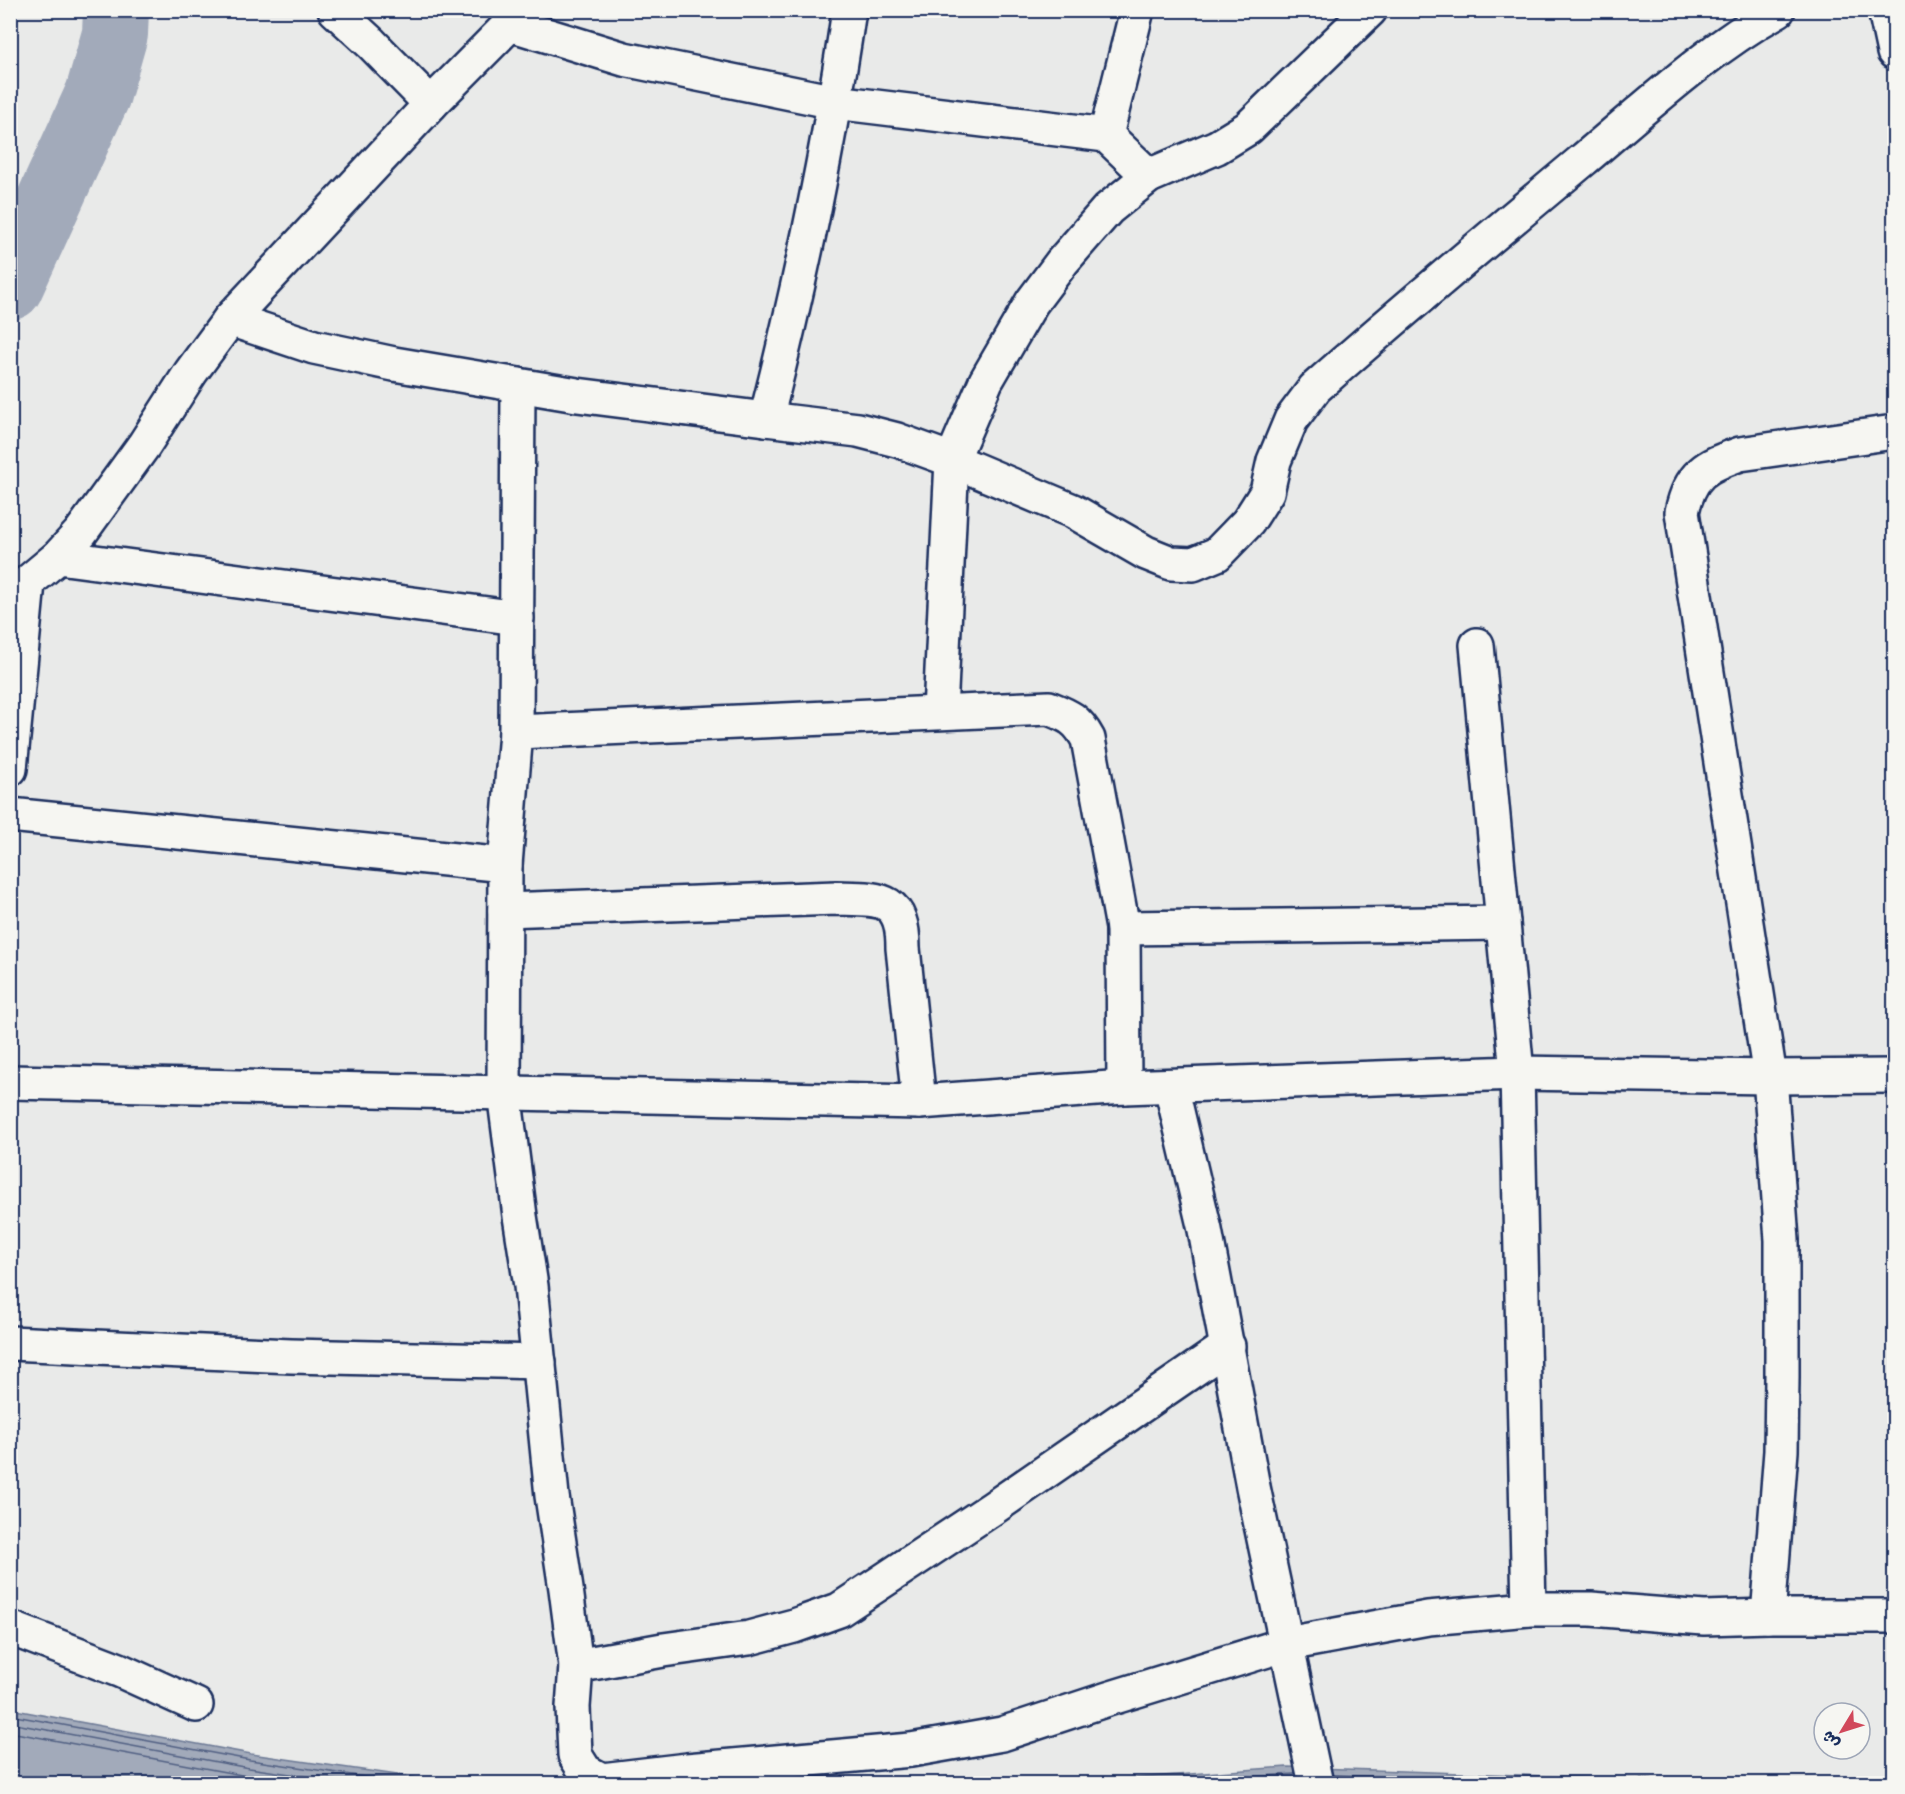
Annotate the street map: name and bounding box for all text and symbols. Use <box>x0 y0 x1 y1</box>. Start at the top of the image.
north arrow <box>1812 1701 1872 1761</box>
text: ش <box>1816 1727 1843 1754</box>

